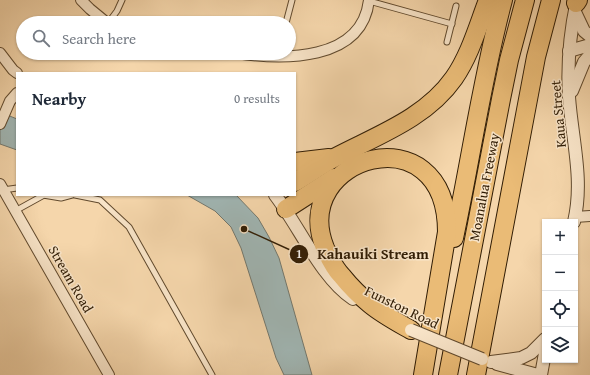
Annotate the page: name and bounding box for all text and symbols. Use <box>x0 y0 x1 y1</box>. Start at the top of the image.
search box <box>16 16 296 60</box>
icon: search <box>30 27 52 49</box>
text: Search here <box>62 28 136 49</box>
street label: Kaua Street <box>545 79 571 149</box>
text: Nearby <box>32 86 86 111</box>
text: 0 results <box>234 89 280 108</box>
street label: Moanalua Freeway <box>464 131 504 243</box>
map controls <box>542 219 578 363</box>
button: + <box>542 219 578 255</box>
callout: Kahauiki Stream <box>289 241 437 268</box>
street label: Stream Road <box>44 242 99 317</box>
text: Kahauiki Stream <box>317 243 429 264</box>
text: 1 <box>296 245 302 262</box>
button: − <box>542 255 578 291</box>
street label: Funston Road <box>362 280 443 334</box>
button: locate <box>542 291 578 327</box>
button: layers <box>542 327 578 363</box>

